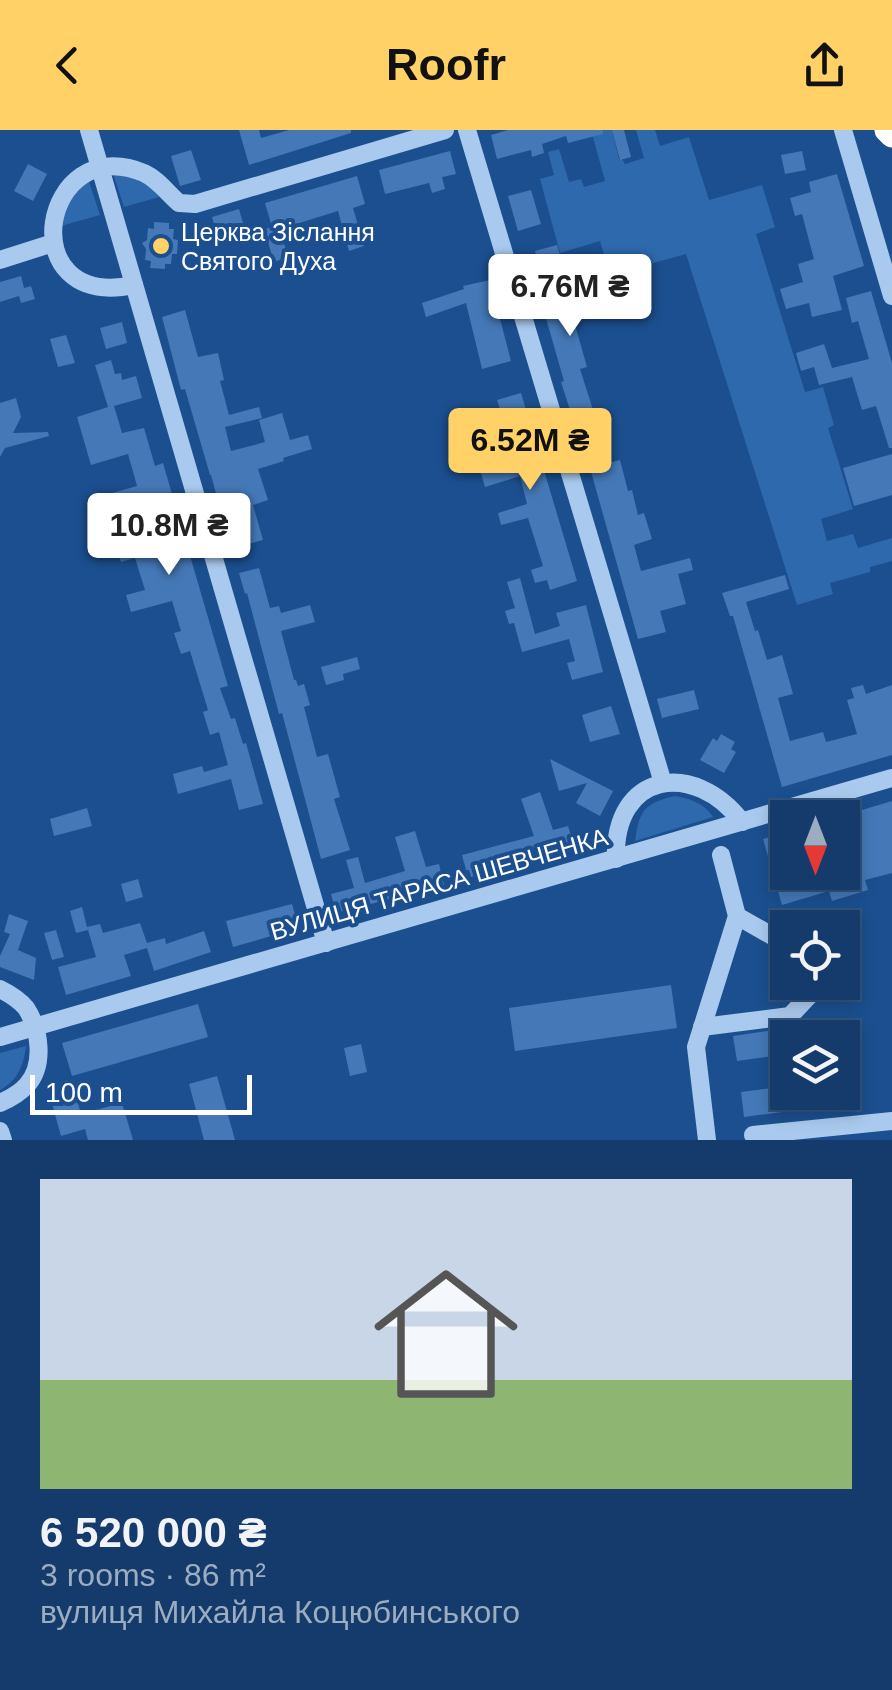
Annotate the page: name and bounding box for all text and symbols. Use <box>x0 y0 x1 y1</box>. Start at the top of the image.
icon: back <box>40 38 95 93</box>
icon: share <box>797 38 852 93</box>
text: Roofr <box>386 39 506 90</box>
place label: Церква Зіслання Святого Духа <box>181 218 375 275</box>
marker: Церква Зіслання Святого Духа <box>150 235 172 257</box>
pin: 6.76M ₴ <box>478 254 662 339</box>
text: 6.76M ₴ <box>510 268 630 304</box>
pin: 6.52M ₴ <box>438 408 622 493</box>
text: 6.52M ₴ <box>470 422 590 458</box>
pin: 10.8M ₴ <box>77 493 261 578</box>
text: 10.8M ₴ <box>109 507 229 543</box>
north arrow <box>770 800 860 890</box>
map controls <box>770 800 860 1110</box>
street label: ВУЛИЦЯ ТАРАСА ШЕВЧЕНКА <box>267 822 611 946</box>
button: locate <box>770 910 860 1000</box>
button: layers <box>770 1020 860 1110</box>
scale bar <box>30 1070 252 1114</box>
text: 100 m <box>45 1077 123 1108</box>
icon: home <box>356 1244 536 1424</box>
text: 6 520 000 ₴ <box>40 1509 267 1556</box>
text: 3 rooms · 86 m² <box>40 1557 266 1593</box>
text: вулиця Михайла Коцюбинського <box>40 1594 520 1630</box>

